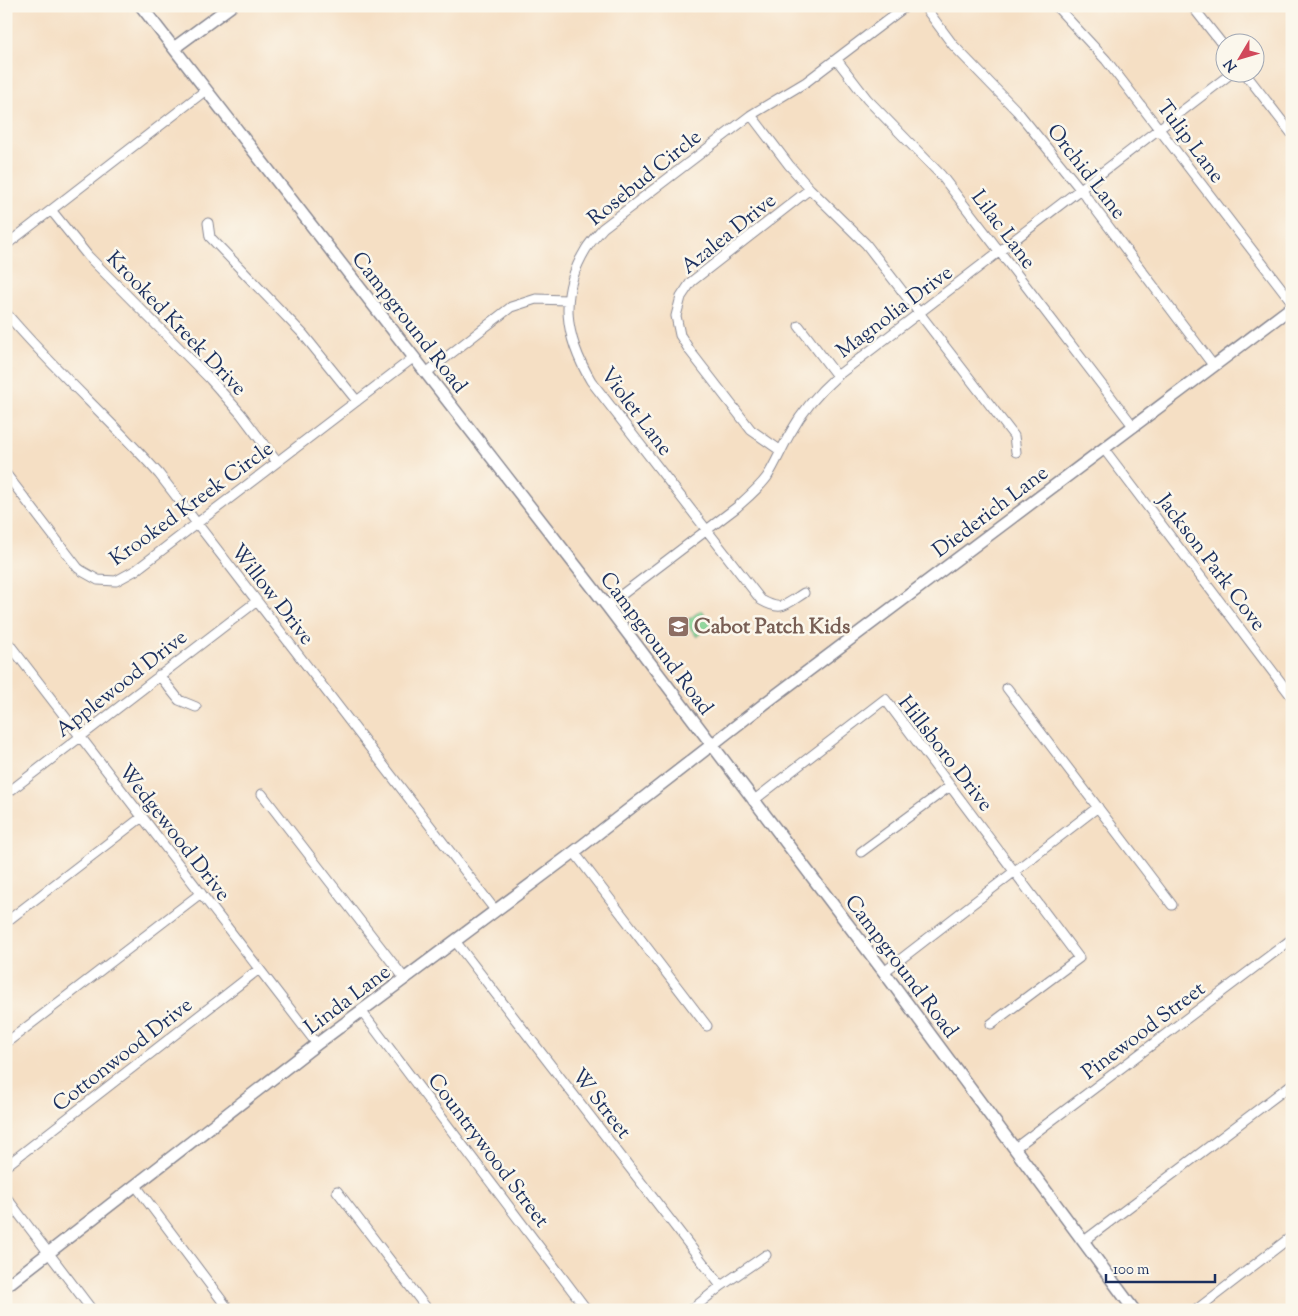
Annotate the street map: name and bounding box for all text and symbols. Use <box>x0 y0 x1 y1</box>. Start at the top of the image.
north arrow <box>1216 32 1266 82</box>
text: N <box>1220 54 1243 75</box>
street label: Tulip Lane <box>1148 94 1231 190</box>
street label: Orchid Lane <box>1039 118 1132 226</box>
street label: Rosebud Circle <box>582 123 709 234</box>
street label: Lilac Lane <box>963 184 1042 276</box>
street label: Azalea Drive <box>675 187 783 282</box>
street label: Krooked Kreek Drive <box>98 245 253 404</box>
street label: Campground Road <box>343 246 473 401</box>
street label: Magnolia Drive <box>831 259 960 366</box>
street label: Violet Lane <box>592 362 679 463</box>
street label: Krooked Kreek Circle <box>104 435 280 574</box>
street label: Diederich Lane <box>927 459 1055 566</box>
street label: Jackson Park Cove <box>1148 488 1272 638</box>
street label: Willow Drive <box>222 538 321 652</box>
street label: Campground Road <box>591 566 719 722</box>
place label: Cabot Patch Kids <box>694 613 850 643</box>
school or university icon: Cabot Patch Kids <box>666 614 690 638</box>
street label: Applewood Drive <box>50 624 194 746</box>
street label: Hillsboro Drive <box>890 690 999 818</box>
street label: Wedgewood Drive <box>110 758 237 908</box>
street label: Campground Road <box>836 889 964 1045</box>
street label: Linda Lane <box>299 958 398 1043</box>
street label: Pinewood Street <box>1076 975 1212 1088</box>
street label: Cottonwood Drive <box>47 991 200 1120</box>
street label: W Street <box>563 1063 637 1146</box>
street label: Countrywood Street <box>419 1068 555 1235</box>
scale bar <box>1106 1251 1214 1283</box>
text: 100 m <box>1113 1260 1150 1281</box>

